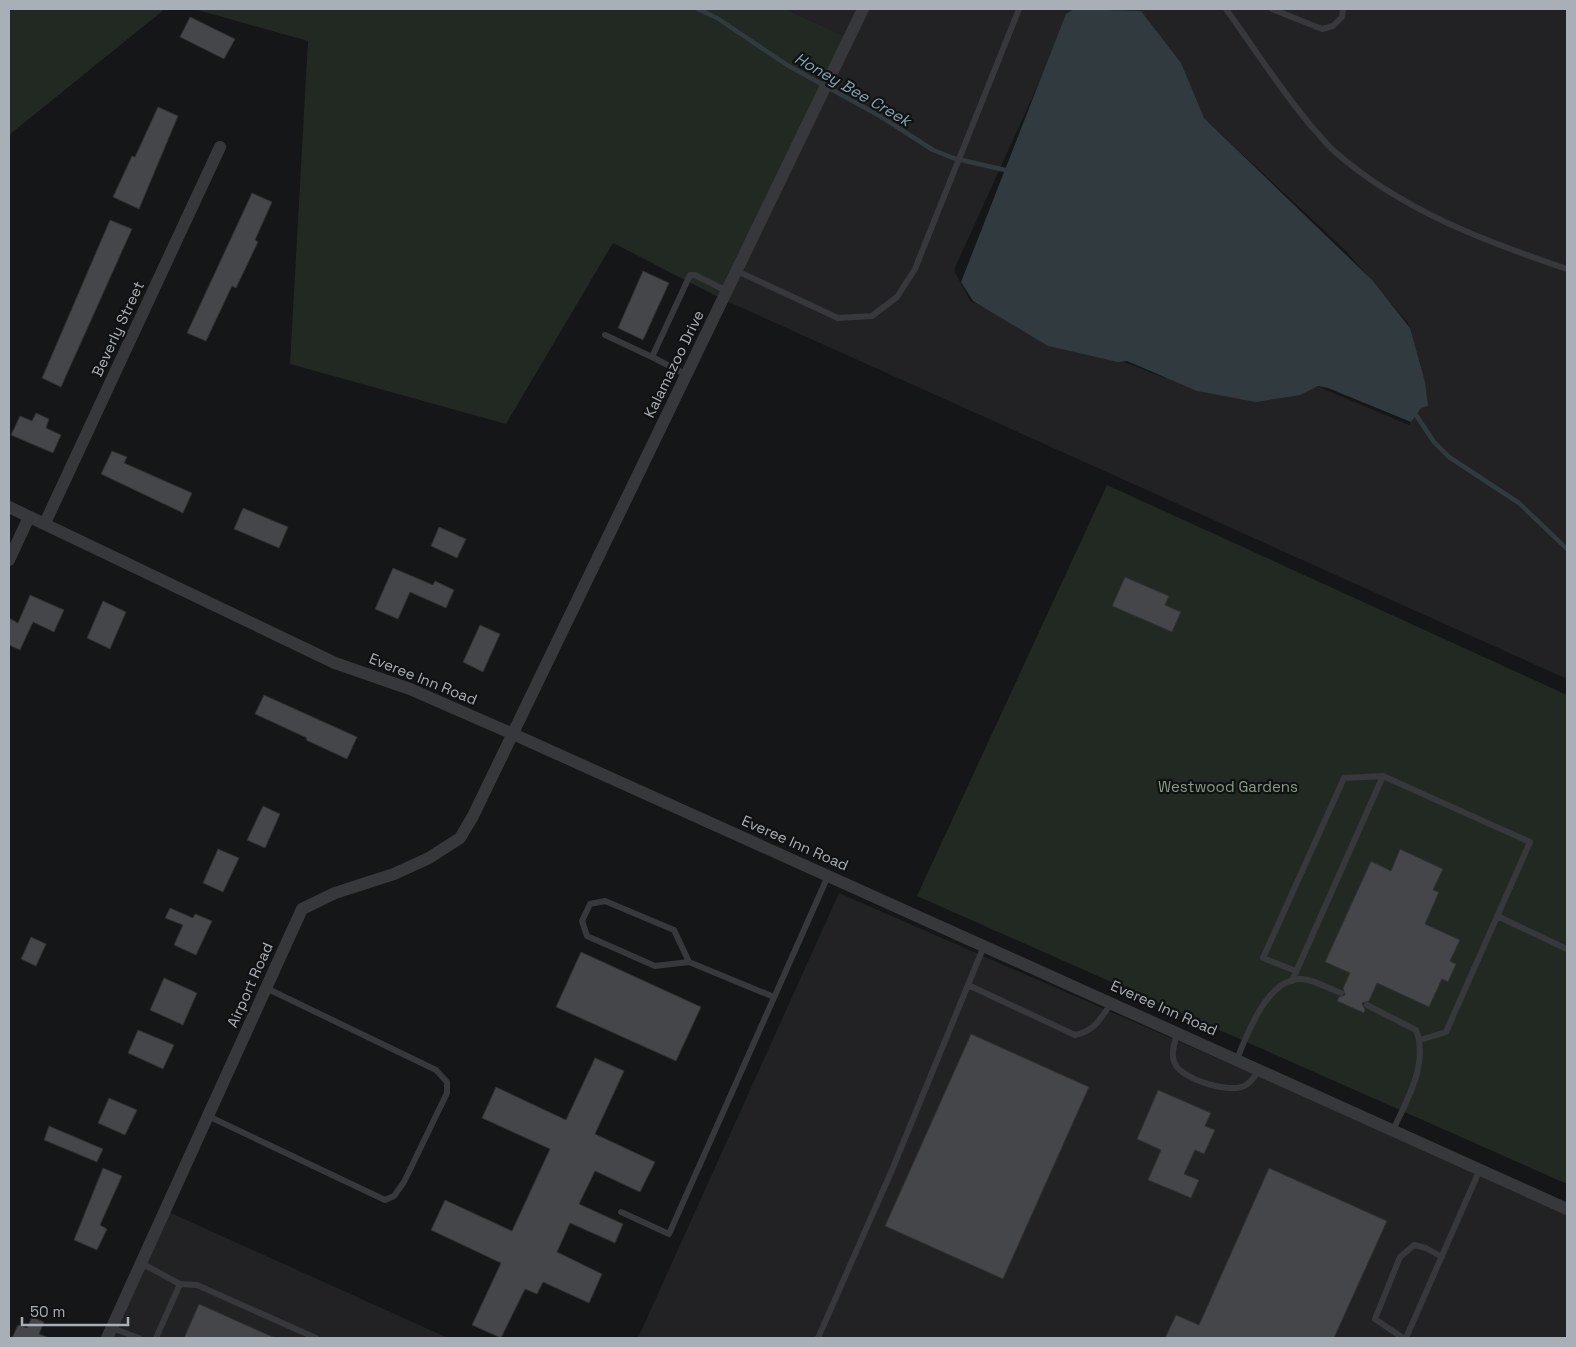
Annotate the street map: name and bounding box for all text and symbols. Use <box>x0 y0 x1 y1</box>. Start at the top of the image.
water label: Honey Bee Creek <box>791 48 917 132</box>
street label: Beverly Street <box>87 278 148 380</box>
street label: Kalamazoo Drive <box>639 307 708 421</box>
street label: Everee Inn Road <box>366 648 480 709</box>
park label: Westwood Gardens <box>1158 777 1298 796</box>
street label: Everee Inn Road <box>739 811 852 875</box>
street label: Airport Road <box>222 939 277 1030</box>
street label: Everee Inn Road <box>1108 976 1221 1040</box>
scale bar <box>22 1294 129 1326</box>
text: 50 m <box>30 1302 65 1321</box>

